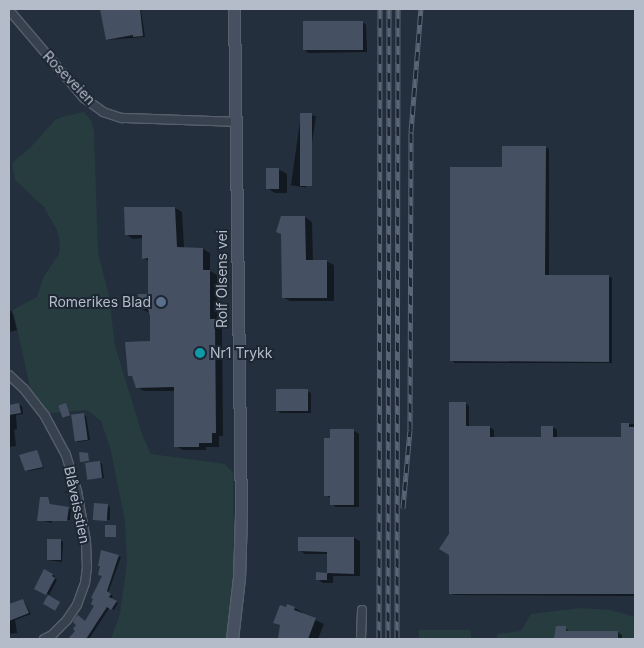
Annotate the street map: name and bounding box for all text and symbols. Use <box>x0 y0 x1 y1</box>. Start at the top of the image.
street label: Roseveien <box>39 48 99 108</box>
street label: Rolf Olsens vei <box>214 230 230 328</box>
place label: Romerikes Blad <box>49 294 151 310</box>
marker: Romerikes Blad <box>155 296 167 308</box>
place label: Nr1 Trykk <box>210 345 272 361</box>
marker: Nr1 Trykk <box>194 347 206 359</box>
street label: Blåveisstien <box>61 465 93 545</box>

